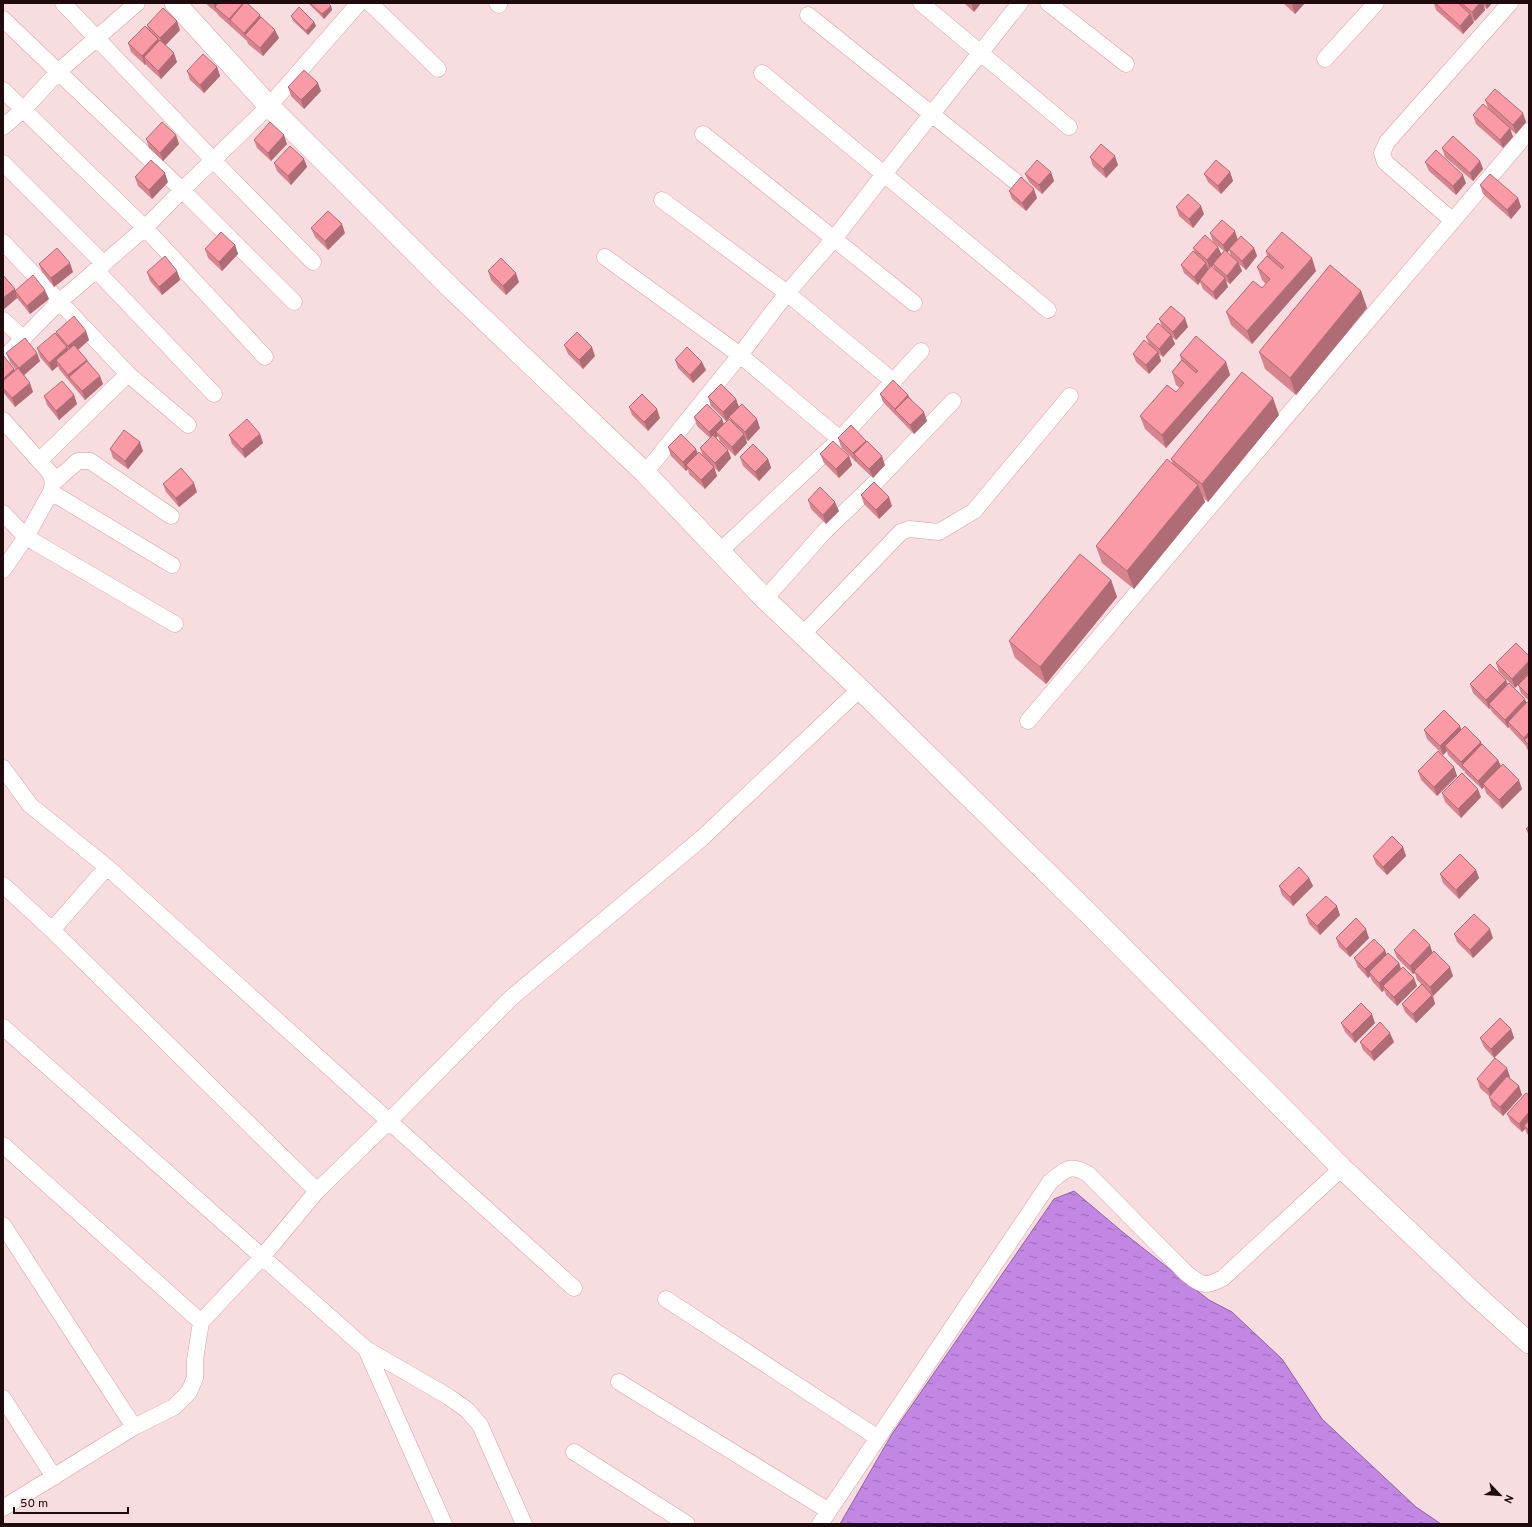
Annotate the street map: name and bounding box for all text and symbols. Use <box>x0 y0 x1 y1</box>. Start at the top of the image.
north arrow <box>1480 1475 1520 1515</box>
scale bar <box>14 1489 128 1515</box>
text: N <box>1500 1492 1516 1505</box>
text: 50 m <box>20 1496 48 1512</box>

